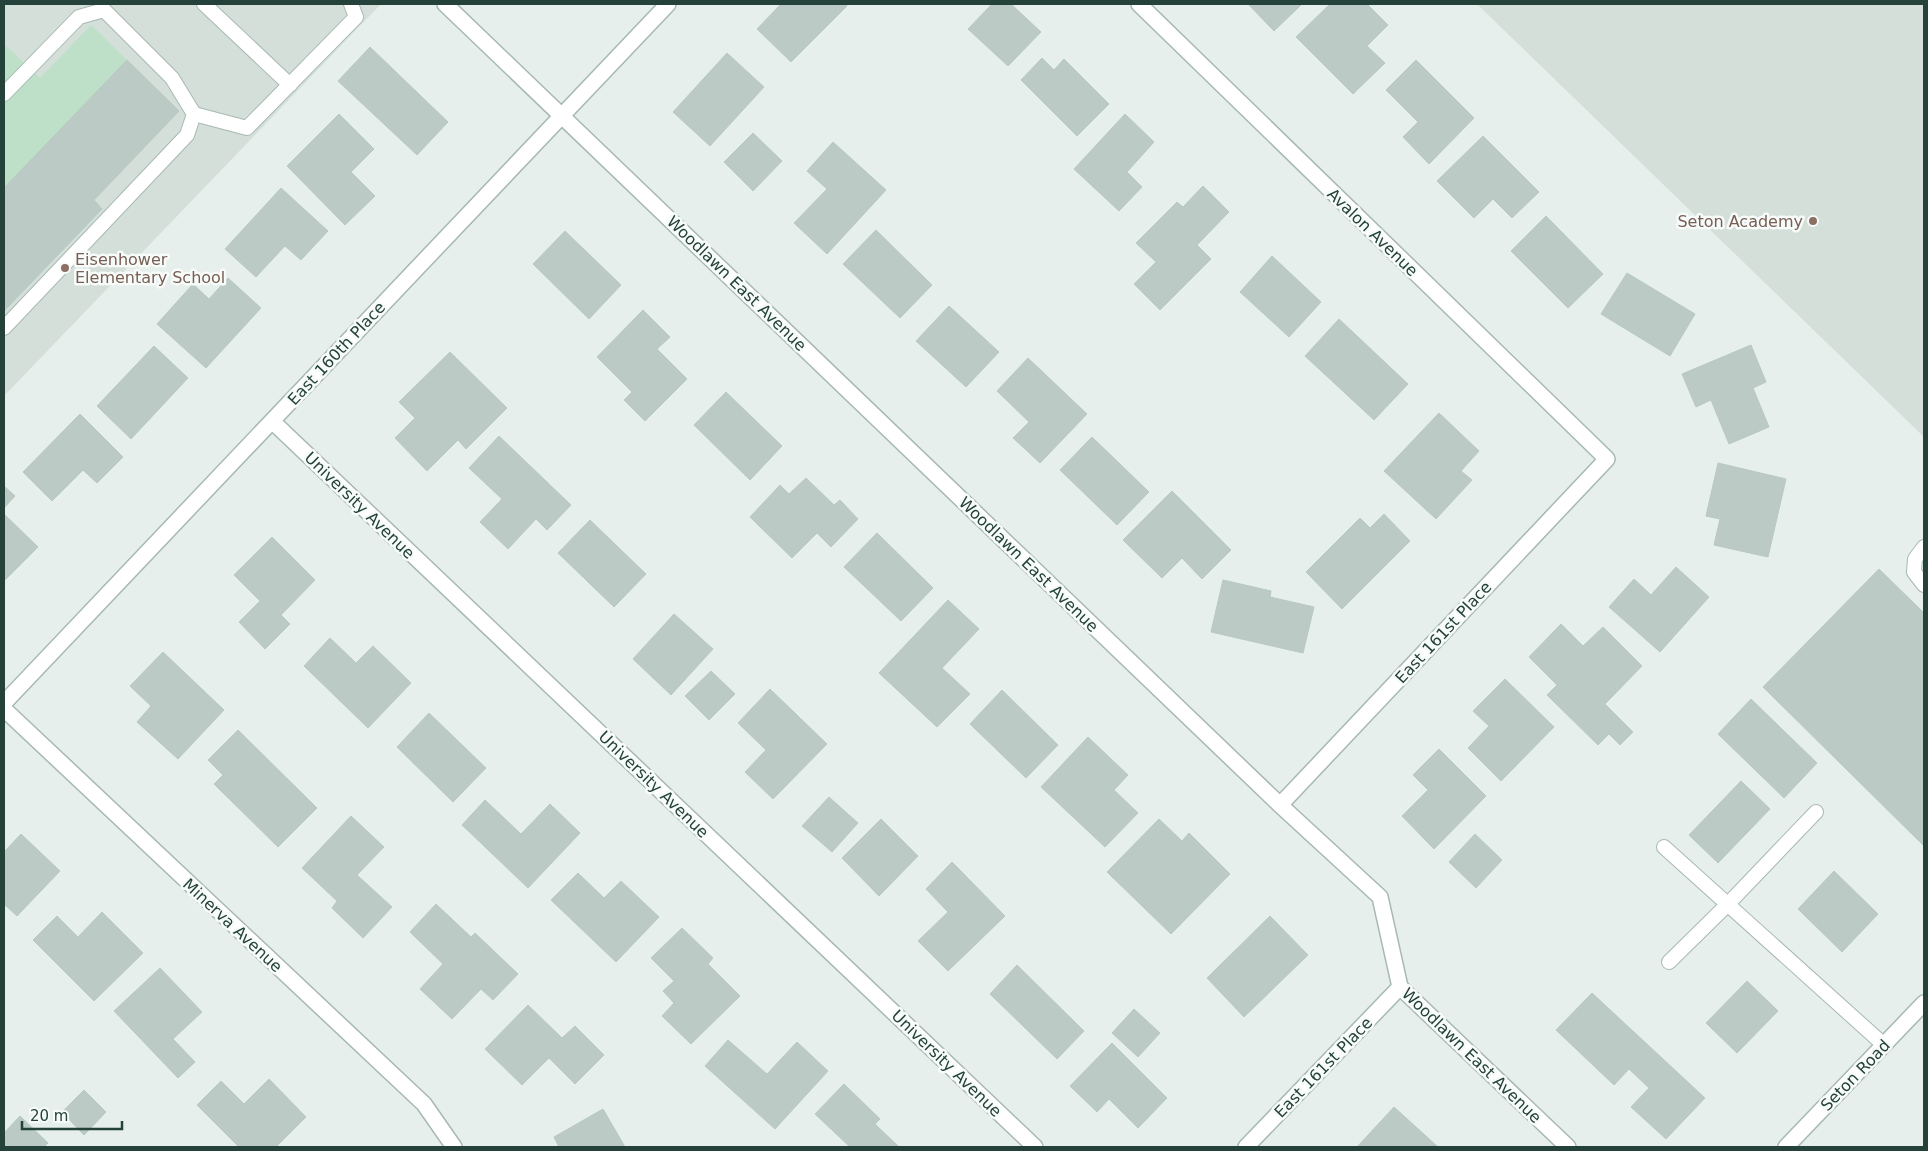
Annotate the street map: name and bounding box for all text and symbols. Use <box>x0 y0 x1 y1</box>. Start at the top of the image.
street label: Avalon Avenue <box>1324 184 1422 280</box>
street label: Woodlawn East Avenue <box>663 212 810 355</box>
place label: Seton Academy <box>1677 212 1803 231</box>
marker: Seton Academy <box>1807 215 1819 227</box>
place label: Eisenhower Elementary School <box>75 250 225 287</box>
marker: Eisenhower Elementary School <box>59 262 71 274</box>
street label: East 160th Place <box>284 298 389 409</box>
street label: University Avenue <box>301 448 418 563</box>
street label: Woodlawn East Avenue <box>955 493 1102 636</box>
street label: East 161st Place <box>1391 577 1495 687</box>
street label: University Avenue <box>595 727 712 842</box>
street label: Minerva Avenue <box>179 875 286 976</box>
street label: Woodlawn East Avenue <box>1398 984 1545 1127</box>
street label: University Avenue <box>888 1006 1005 1121</box>
street label: East 161st Place <box>1271 1013 1376 1122</box>
street label: Seton Road <box>1817 1036 1894 1115</box>
scale bar <box>22 1098 122 1130</box>
text: 20 m <box>30 1107 68 1125</box>

